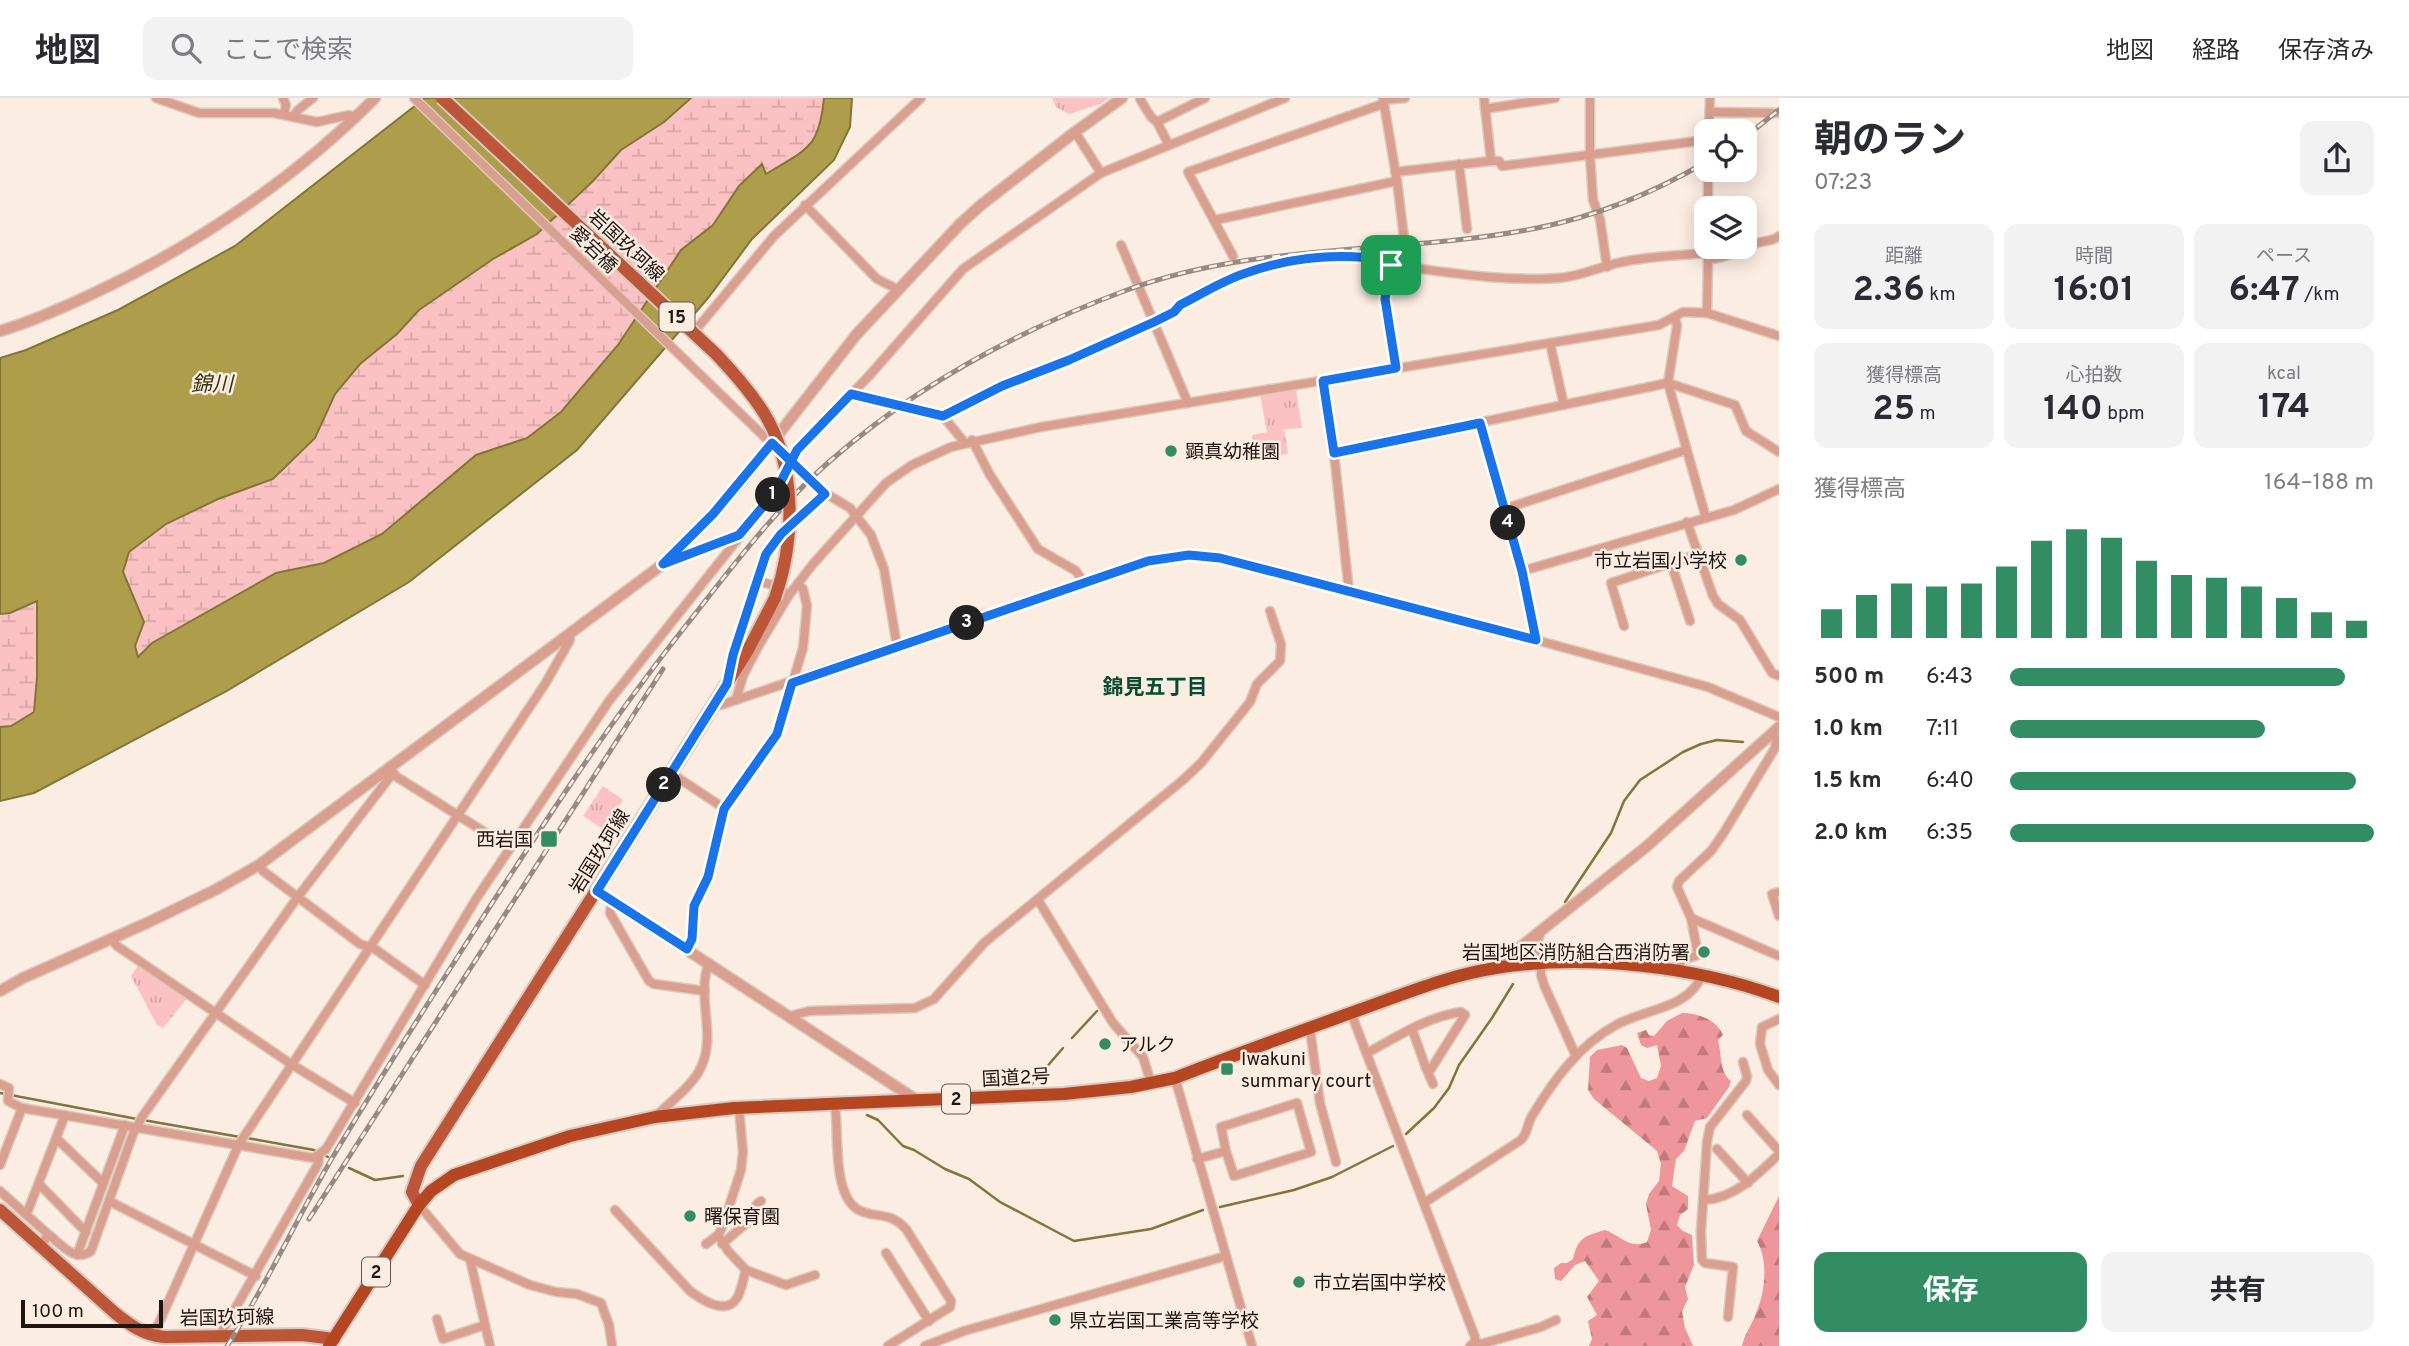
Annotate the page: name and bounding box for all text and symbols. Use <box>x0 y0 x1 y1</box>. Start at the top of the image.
search box <box>143 17 633 80</box>
icon: search <box>167 29 205 67</box>
text: 地図 <box>35 32 101 74</box>
text: ここで検索 <box>223 35 353 68</box>
text: 地図 <box>2106 37 2154 67</box>
text: 経路 <box>2192 37 2240 67</box>
text: 保存済み <box>2278 37 2374 67</box>
text: 朝のラン <box>1814 118 1966 167</box>
map controls <box>1694 119 1757 259</box>
button: locate <box>1694 119 1757 182</box>
button: share <box>2300 121 2374 195</box>
text: 07:23 <box>1814 169 1872 198</box>
button: layers <box>1694 196 1757 259</box>
street label: 岩国玖珂線 <box>583 205 669 288</box>
street label: 愛宕橋 <box>564 222 621 279</box>
pin <box>1361 235 1421 295</box>
text: 距離 <box>1885 245 1923 269</box>
text: 時間 <box>2075 245 2113 269</box>
text: ペース <box>2256 245 2312 269</box>
icon: arrive <box>1372 246 1410 284</box>
text: 2.36 <box>1852 269 1925 313</box>
text: 16:01 <box>2053 269 2135 313</box>
text: 6:47 <box>2228 269 2300 313</box>
text: km <box>1925 283 1956 307</box>
text: /km <box>2300 283 2340 307</box>
road number: 15 <box>660 302 694 331</box>
text: kcal <box>2267 362 2301 386</box>
text: 獲得標高 <box>1866 364 1942 388</box>
text: 心拍数 <box>2065 364 2123 388</box>
water label: 錦川 <box>191 372 235 399</box>
text: 174 <box>2258 386 2310 430</box>
text: 25 <box>1872 388 1915 432</box>
text: 140 <box>2043 388 2103 432</box>
text: m <box>1915 402 1936 426</box>
text: bpm <box>2103 402 2145 426</box>
place label: 顕真幼稚園 <box>1185 441 1280 465</box>
marker: 顕真幼稚園 <box>1163 443 1179 459</box>
text: 164–188 m <box>2264 469 2374 498</box>
text: 獲得標高 <box>1814 476 1906 505</box>
pin: 1 <box>756 478 790 512</box>
text: 1 <box>769 482 776 506</box>
pin: 4 <box>1490 506 1526 540</box>
text: 4 <box>1501 510 1514 534</box>
place label: 市立岩国小学校 <box>1594 550 1727 574</box>
marker: 市立岩国小学校 <box>1733 552 1749 568</box>
pin: 3 <box>950 606 984 640</box>
text: 3 <box>961 610 972 634</box>
text: 500 m <box>1814 663 1884 692</box>
text: 6:43 <box>1926 663 1973 692</box>
district label: 錦見五丁目 <box>1103 675 1208 702</box>
text: 1.0 km <box>1814 715 1883 744</box>
text: 7:11 <box>1926 715 1959 744</box>
text: 1.5 km <box>1814 767 1882 796</box>
text: 6:40 <box>1926 767 1974 796</box>
pin: 2 <box>646 768 682 802</box>
text: 2 <box>658 772 669 796</box>
street label: 岩国玖珂線 <box>565 805 636 899</box>
text: 2.0 km <box>1814 819 1888 848</box>
text: 6:35 <box>1926 819 1973 848</box>
place label: 西岩国 <box>476 829 533 853</box>
marker: 西岩国 <box>539 829 559 849</box>
place label: 岩国地区消防組合西消防署 <box>1462 942 1690 966</box>
marker: 岩国地区消防組合西消防署 <box>1696 944 1712 960</box>
place label: アルク <box>1119 1034 1176 1058</box>
marker: アルク <box>1097 1036 1113 1052</box>
place label: Iwakuni summary court <box>1241 1048 1371 1094</box>
marker: Iwakuni summary court <box>1219 1061 1235 1077</box>
street label: 国道2号 <box>981 1065 1051 1093</box>
road number: 2 <box>942 1084 970 1114</box>
place label: 曙保育園 <box>704 1206 780 1230</box>
marker: 曙保育園 <box>682 1208 698 1224</box>
button: 保存 <box>1814 1252 2087 1332</box>
button: 共有 <box>2101 1252 2374 1332</box>
road number: 2 <box>362 1258 390 1287</box>
place label: 市立岩国中学校 <box>1313 1272 1446 1296</box>
marker: 市立岩国中学校 <box>1291 1274 1307 1290</box>
scale bar <box>21 1297 163 1329</box>
text: 100 m <box>32 1300 84 1324</box>
street label: 岩国玖珂線 <box>179 1306 275 1332</box>
place label: 県立岩国工業高等学校 <box>1069 1310 1259 1334</box>
marker: 県立岩国工業高等学校 <box>1047 1312 1063 1328</box>

